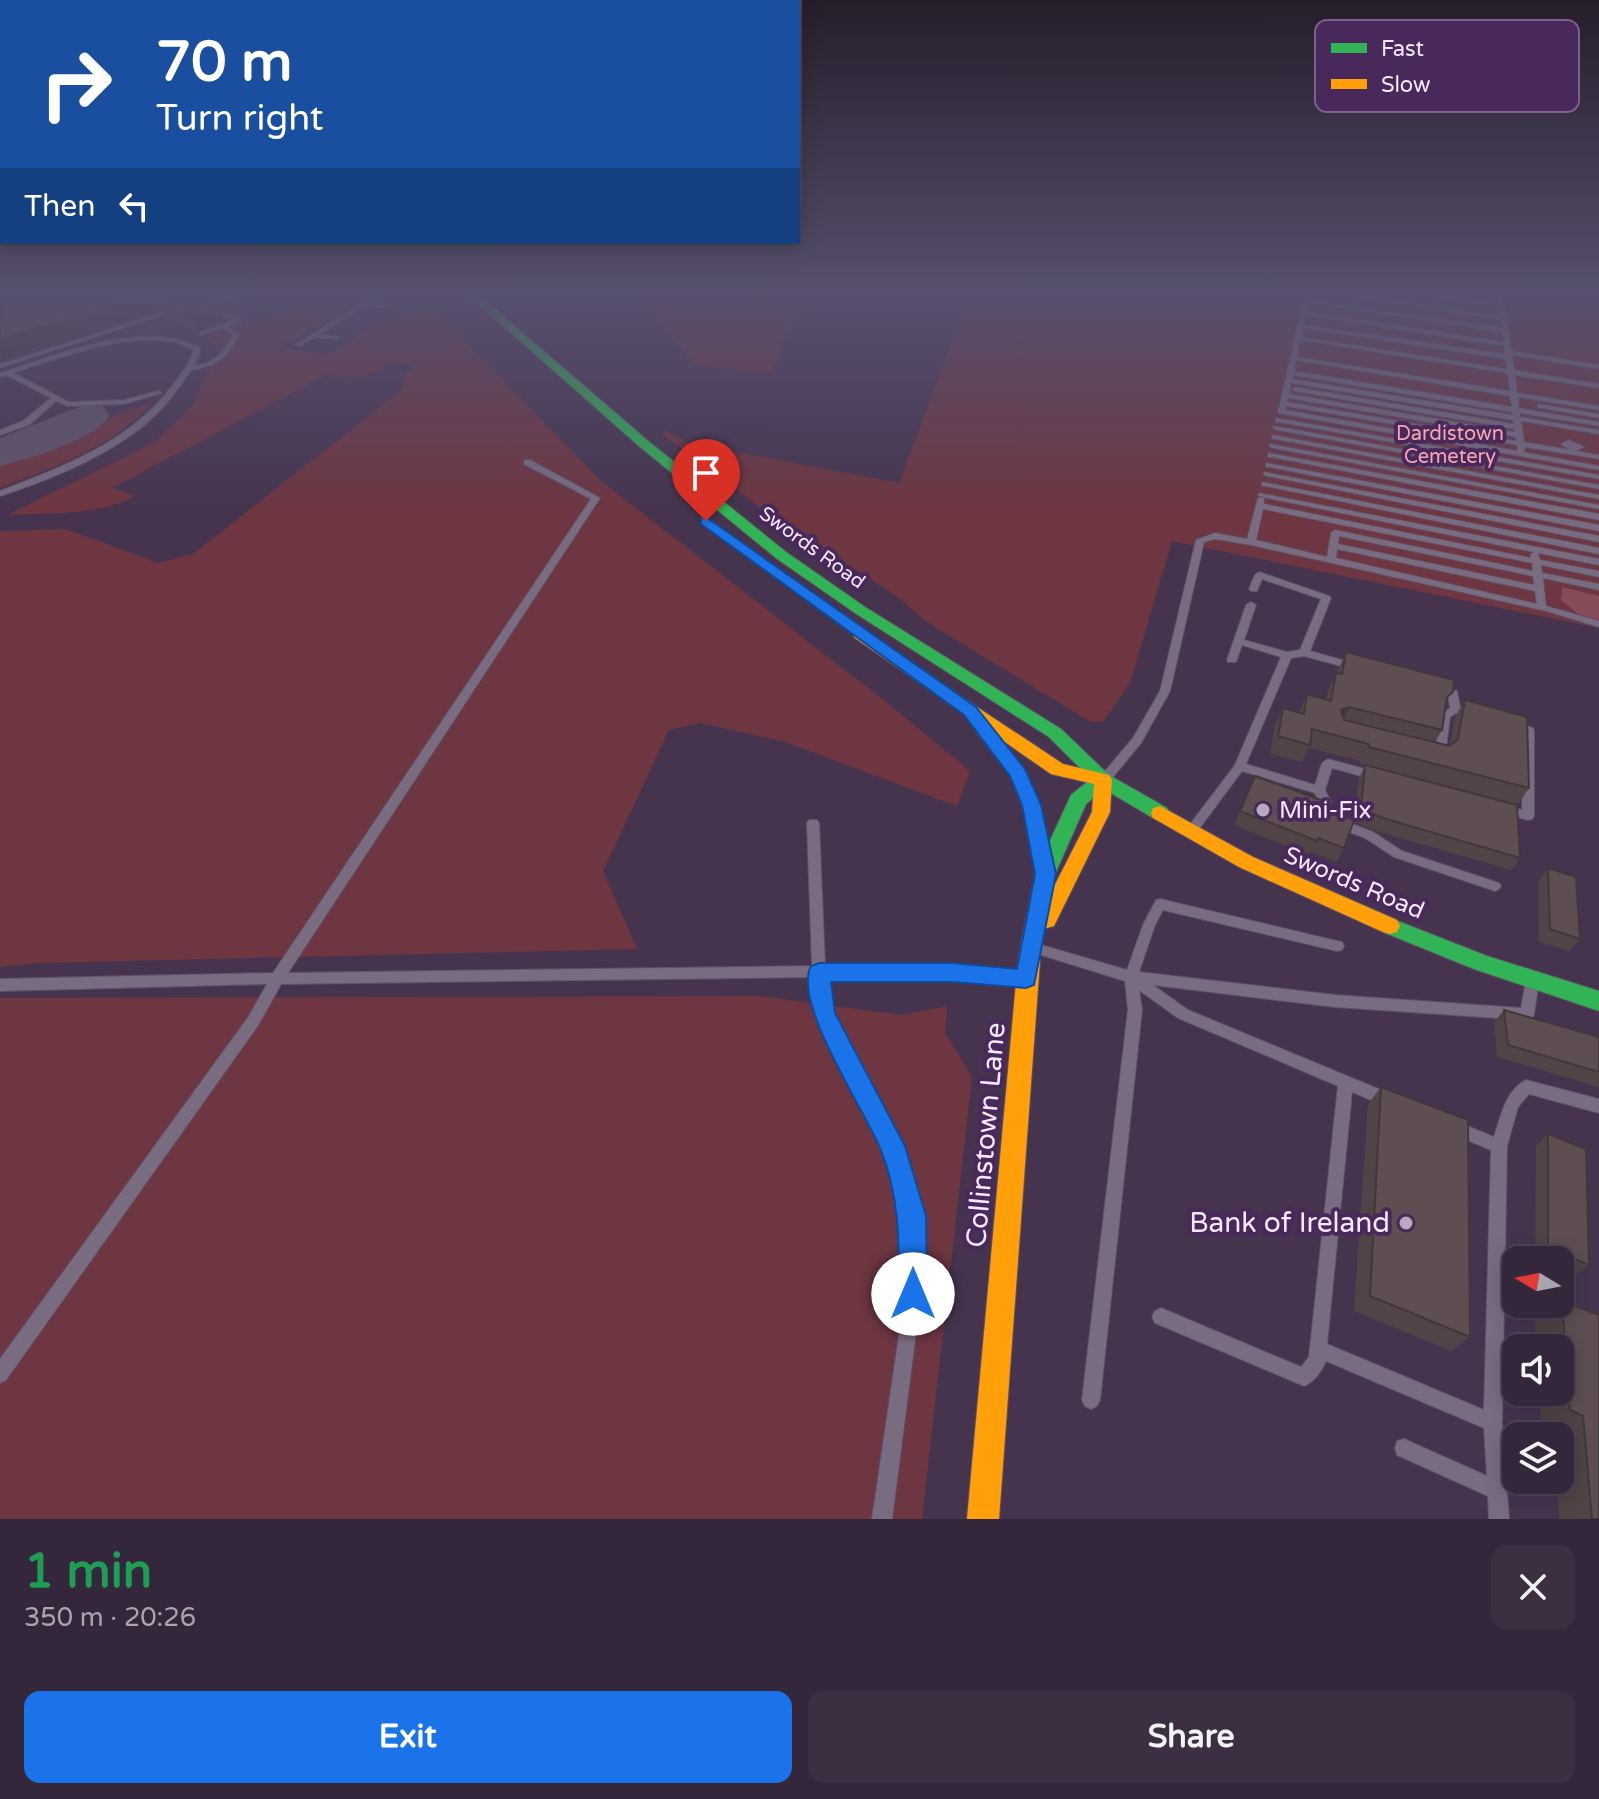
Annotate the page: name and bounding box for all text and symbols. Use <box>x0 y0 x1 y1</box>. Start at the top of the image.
legend <box>1315 20 1579 112</box>
text: 70 m <box>156 29 292 96</box>
icon: right <box>24 32 128 136</box>
text: Fast <box>1381 36 1424 62</box>
text: Slow <box>1381 72 1431 98</box>
text: Turn right <box>156 97 323 140</box>
icon: left <box>112 184 156 228</box>
text: Then <box>24 188 96 225</box>
park label: Dardistown Cemetery <box>1396 422 1504 469</box>
pin <box>672 439 740 521</box>
icon: arrive <box>684 451 728 495</box>
street label: Swords Road <box>755 502 869 594</box>
place label: Mini-Fix <box>1279 796 1372 825</box>
marker: Mini-Fix <box>1254 801 1272 819</box>
street label: Swords Road <box>1280 840 1428 926</box>
street label: Collinstown Lane <box>959 1021 1013 1249</box>
place label: Bank of Ireland <box>1189 1206 1390 1240</box>
marker: Bank of Ireland <box>1397 1214 1415 1232</box>
north arrow <box>1502 1246 1574 1318</box>
map controls <box>1502 1246 1574 1494</box>
position arrow <box>871 1252 955 1336</box>
button: sound <box>1502 1334 1574 1406</box>
button: layers <box>1502 1422 1574 1494</box>
text: 1 min <box>24 1543 152 1601</box>
button: close <box>1491 1545 1575 1629</box>
text: 350 m · 20:26 <box>24 1602 196 1633</box>
button: Exit <box>24 1691 792 1783</box>
button: Share <box>808 1691 1575 1783</box>

